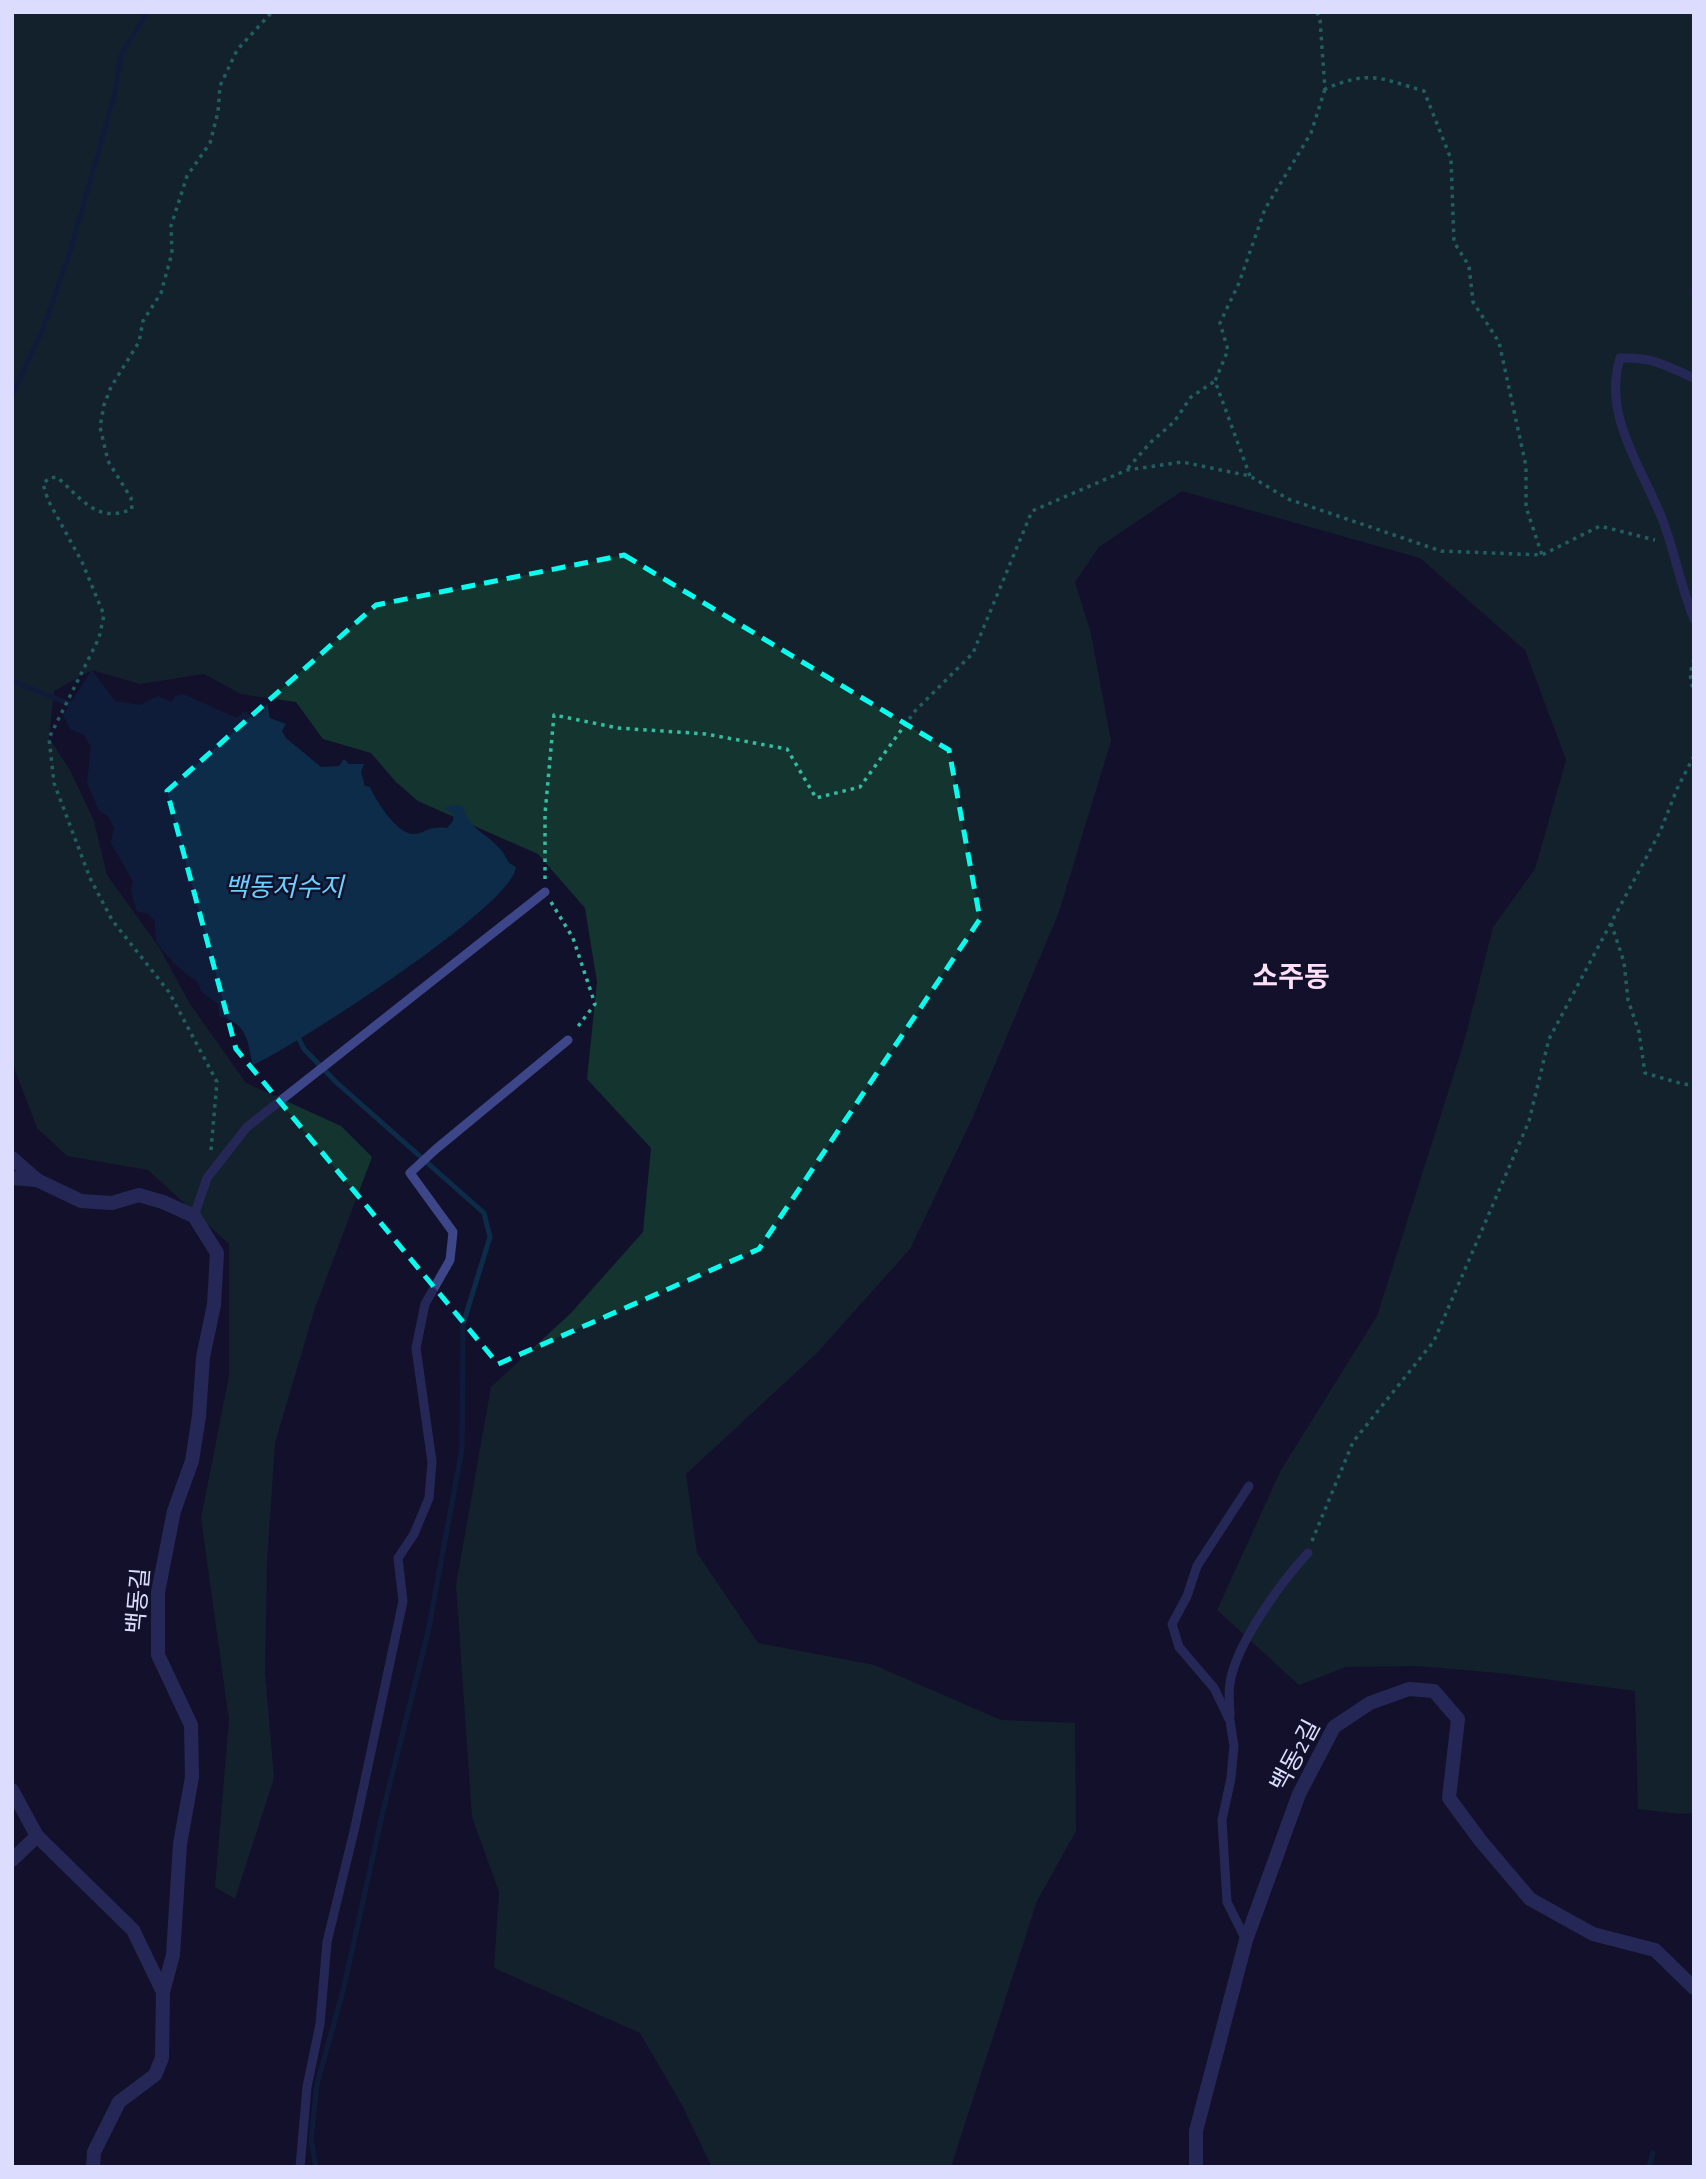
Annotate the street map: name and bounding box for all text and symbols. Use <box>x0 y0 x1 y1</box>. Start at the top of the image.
water label: 백동저수지 <box>224 874 346 901</box>
district label: 소주동 <box>1252 963 1330 992</box>
street label: 백동길 <box>123 1567 154 1635</box>
street label: 백동2길 <box>1266 1716 1325 1796</box>

